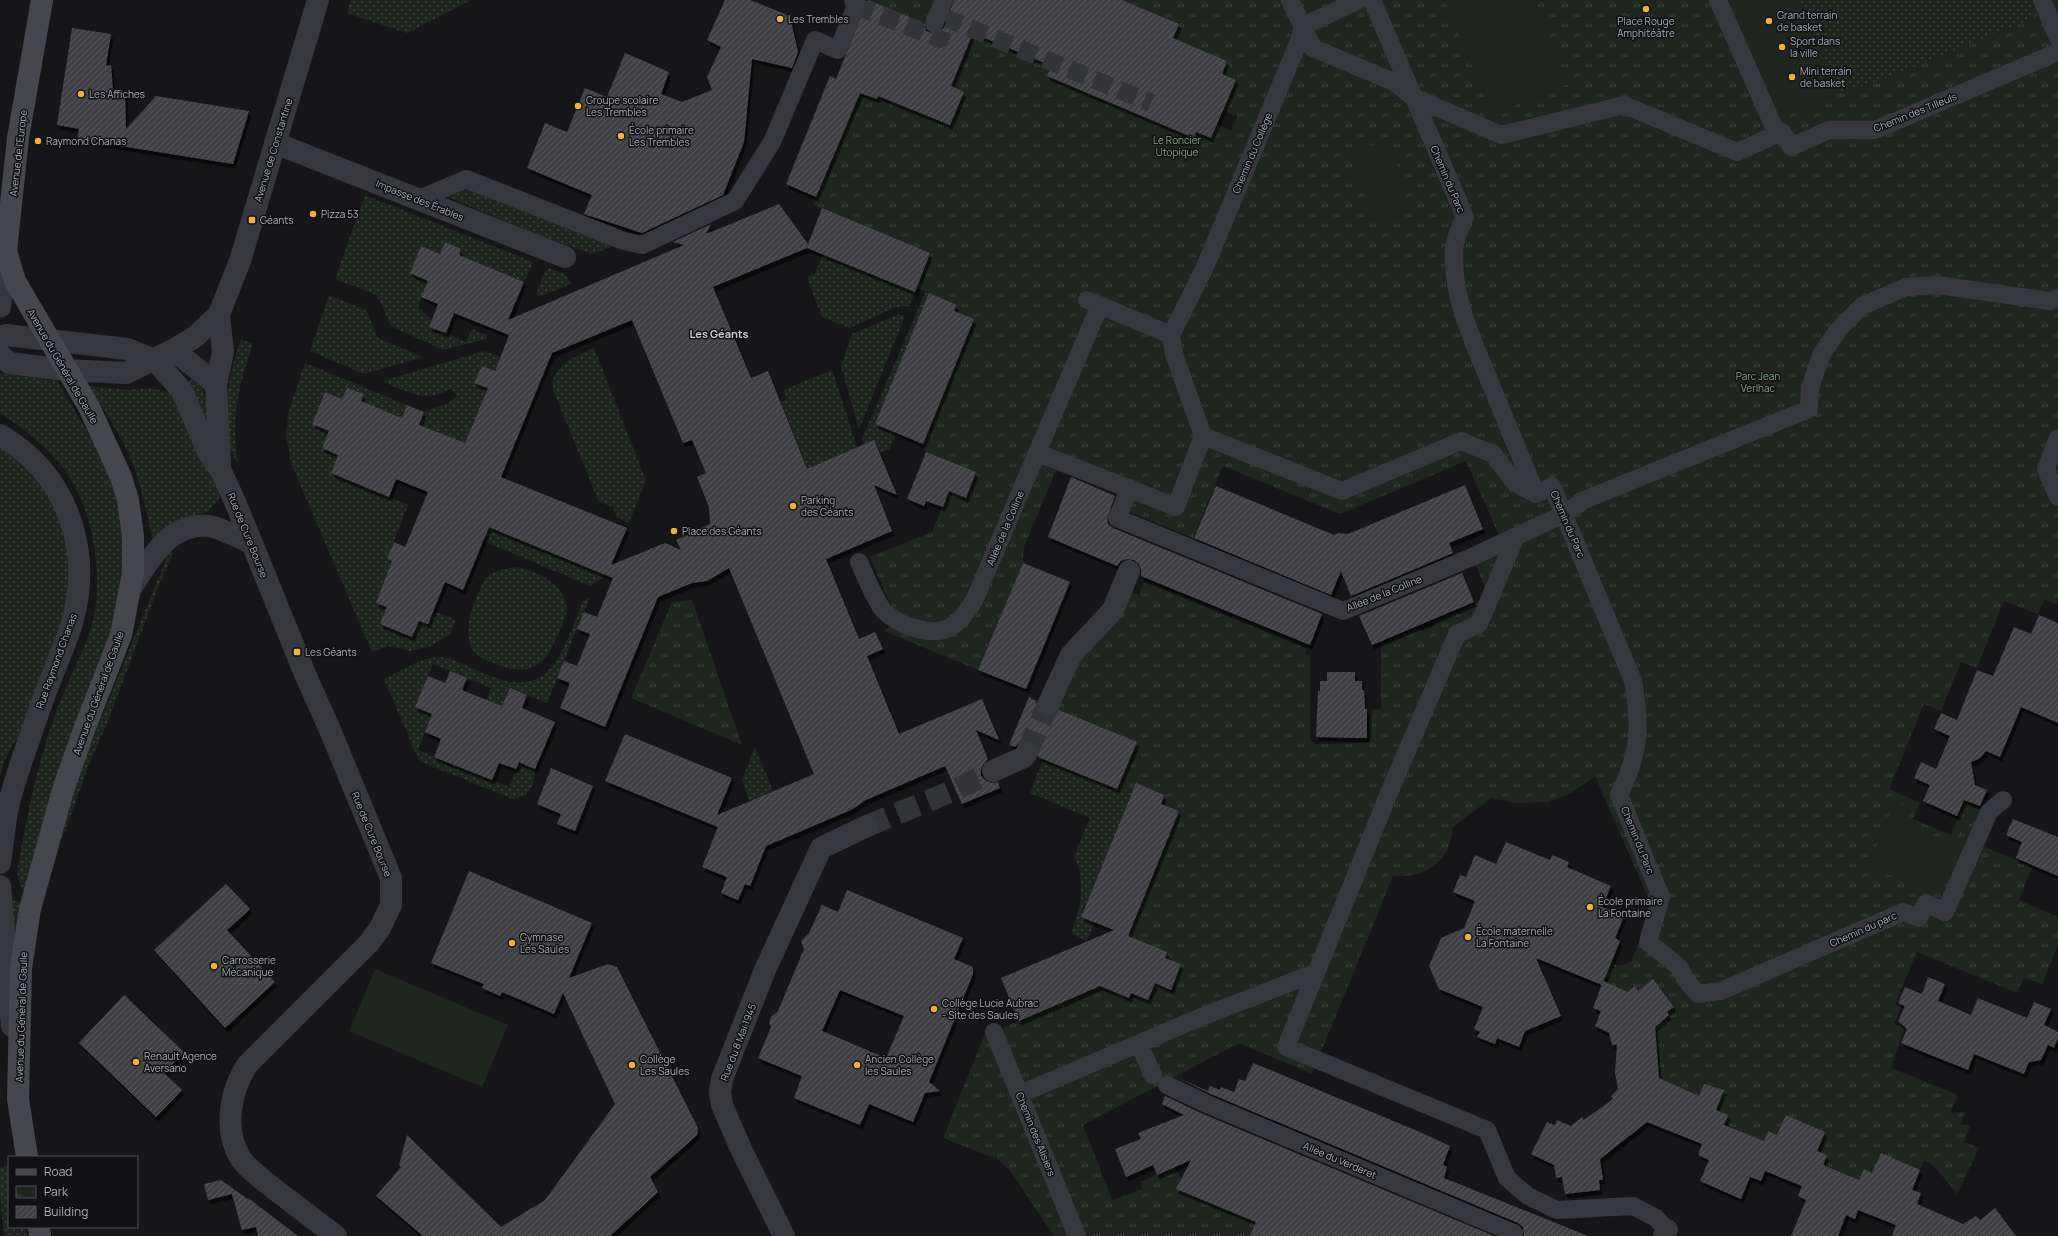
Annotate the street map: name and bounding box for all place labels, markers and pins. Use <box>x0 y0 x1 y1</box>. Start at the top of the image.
marker: Place Rouge Amphitéâtre <box>1641 4 1651 14</box>
place label: Grand terrain de basket <box>1777 8 1837 34</box>
place label: Les Trembles <box>788 12 849 26</box>
marker: Les Trembles <box>775 14 785 24</box>
place label: Place Rouge Amphitéâtre <box>1617 14 1675 40</box>
marker: Grand terrain de basket <box>1764 16 1774 26</box>
place label: Sport dans la ville <box>1790 34 1840 60</box>
marker: Sport dans la ville <box>1777 42 1787 52</box>
place label: Mini terrain de basket <box>1800 64 1852 90</box>
marker: Mini terrain de basket <box>1787 72 1797 82</box>
place label: Les Affiches <box>89 87 145 101</box>
marker: Les Affiches <box>76 89 86 99</box>
place label: Groupe scolaire Les Trembles <box>586 93 658 119</box>
marker: Groupe scolaire Les Trembles <box>573 101 583 111</box>
place label: École primaire Les Trembles <box>629 123 694 149</box>
marker: École primaire Les Trembles <box>616 131 626 141</box>
place label: Raymond Chanas <box>46 134 126 148</box>
marker: Raymond Chanas <box>33 136 43 146</box>
place label: Pizza 53 <box>321 207 359 221</box>
marker: Pizza 53 <box>308 209 318 219</box>
place label: Géants <box>260 213 294 227</box>
marker: Géants <box>247 215 257 225</box>
place label: Parking des Géants <box>801 493 854 519</box>
marker: Parking des Géants <box>788 501 798 511</box>
place label: Place des Géants <box>682 524 762 538</box>
marker: Place des Géants <box>669 526 679 536</box>
place label: Les Géants <box>305 645 357 659</box>
marker: Les Géants <box>292 647 302 657</box>
place label: École primaire La Fontaine <box>1598 894 1663 920</box>
marker: École primaire La Fontaine <box>1585 902 1595 912</box>
place label: École maternelle La Fontaine <box>1476 924 1553 950</box>
place label: Gymnase Les Saules <box>520 930 569 956</box>
marker: École maternelle La Fontaine <box>1463 932 1473 942</box>
marker: Gymnase Les Saules <box>507 938 517 948</box>
place label: Carrosserie Mécanique <box>222 953 276 979</box>
marker: Carrosserie Mécanique <box>209 961 219 971</box>
place label: Collège Lucie Aubrac - Site des Saules <box>942 996 1039 1022</box>
marker: Collège Lucie Aubrac - Site des Saules <box>929 1004 939 1014</box>
place label: Renault Agence Aversano <box>144 1049 217 1075</box>
place label: Collège Les Saules <box>640 1052 689 1078</box>
place label: Ancien Collège les Saules <box>865 1052 934 1078</box>
marker: Renault Agence Aversano <box>131 1057 141 1067</box>
marker: Collège Les Saules <box>627 1060 637 1070</box>
marker: Ancien Collège les Saules <box>852 1060 862 1070</box>

